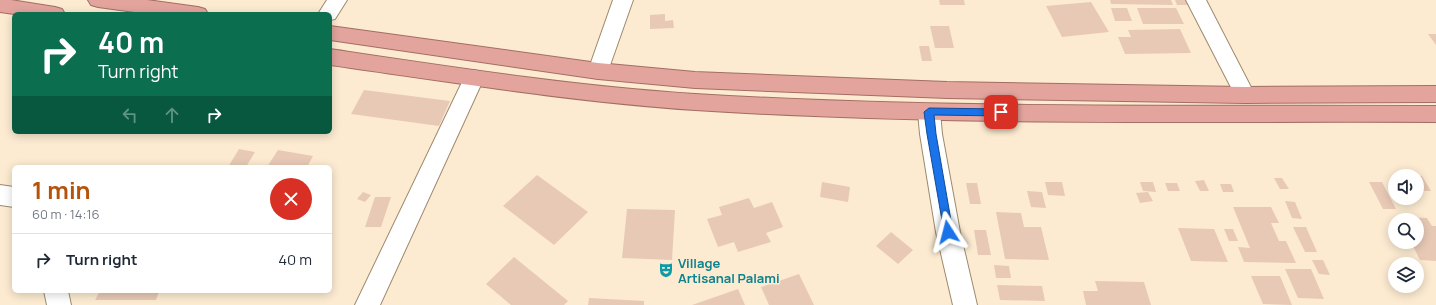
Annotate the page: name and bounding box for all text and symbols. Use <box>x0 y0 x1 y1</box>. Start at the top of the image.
text: 40 m <box>98 23 164 61</box>
icon: right <box>32 28 84 80</box>
text: Turn right <box>98 59 179 83</box>
pin <box>984 95 1018 129</box>
icon: arrive <box>990 101 1012 123</box>
icon: left <box>119 104 141 126</box>
icon: ahead <box>161 104 183 126</box>
icon: right <box>203 104 225 126</box>
map controls <box>1388 169 1424 293</box>
button: sound <box>1388 169 1424 205</box>
text: 1 min <box>32 173 91 206</box>
button: close <box>270 178 312 220</box>
text: 60 m · 14:16 <box>32 205 100 223</box>
position arrow <box>927 211 969 253</box>
button: search <box>1388 213 1424 249</box>
icon: right <box>32 249 54 271</box>
text: Turn right <box>66 249 137 270</box>
text: 40 m <box>278 249 312 270</box>
place label: Village Artisanal Palami <box>678 254 780 287</box>
button: layers <box>1388 257 1424 293</box>
theatre icon: Village Artisanal Palami <box>657 261 675 279</box>

